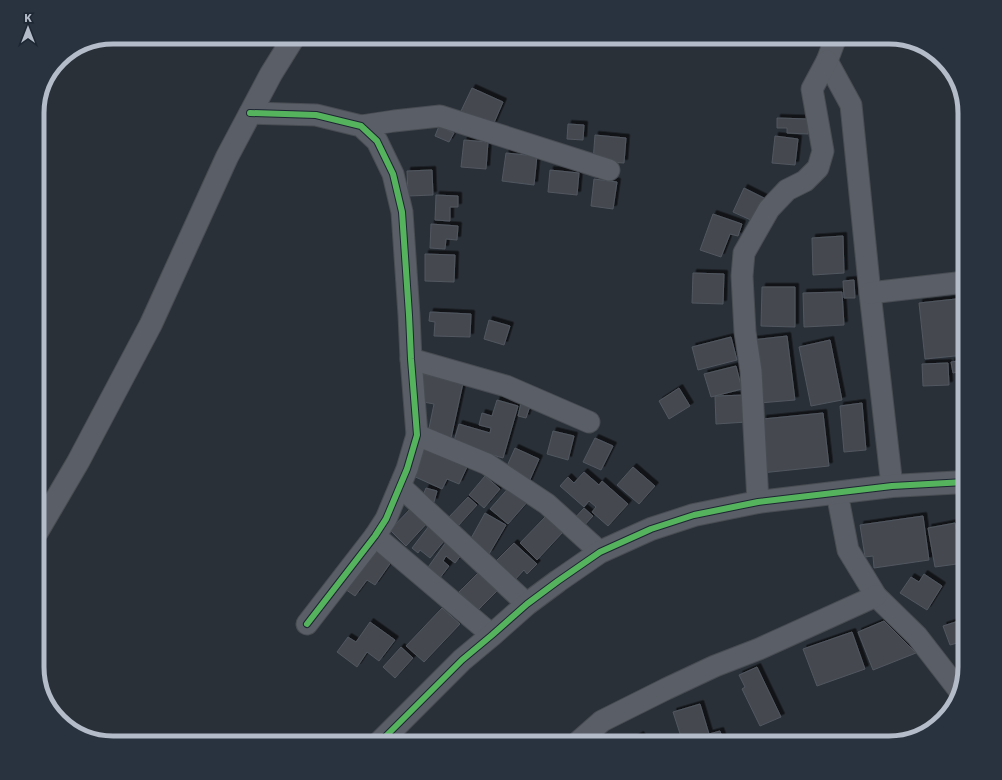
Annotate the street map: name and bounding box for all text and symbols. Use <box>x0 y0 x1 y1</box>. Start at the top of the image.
north arrow <box>8 8 48 48</box>
text: K <box>24 12 32 25</box>

